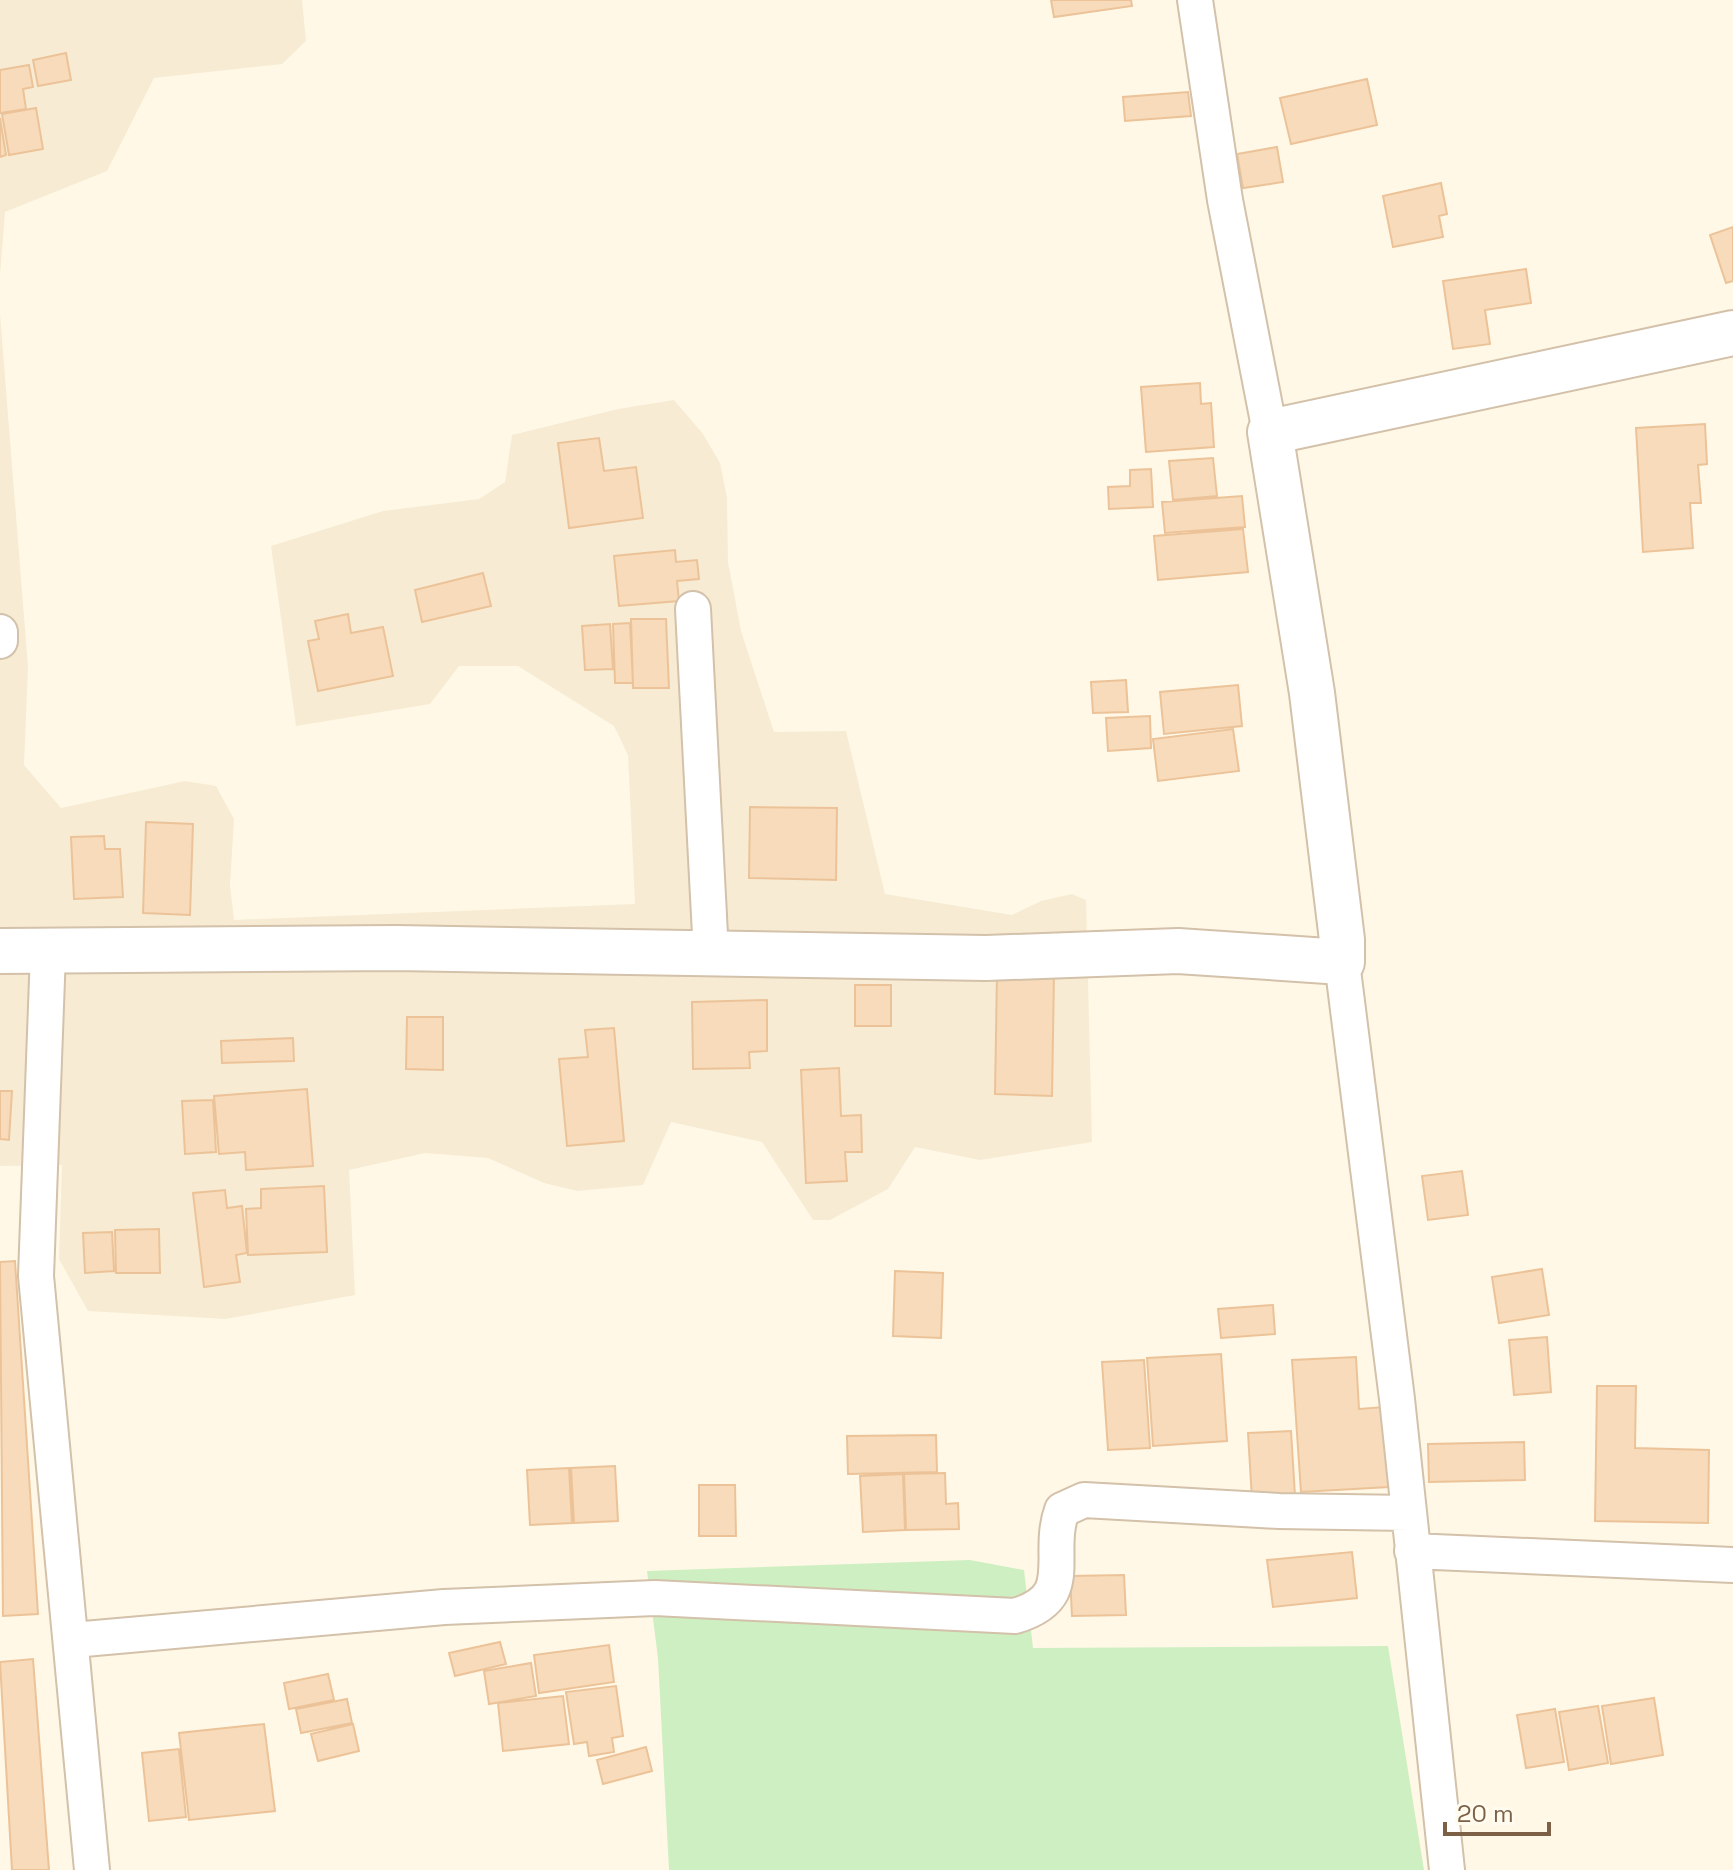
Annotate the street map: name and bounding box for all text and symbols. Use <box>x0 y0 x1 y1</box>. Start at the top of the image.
scale bar <box>1445 1786 1549 1836</box>
text: 20 m <box>1457 1798 1514 1829</box>

